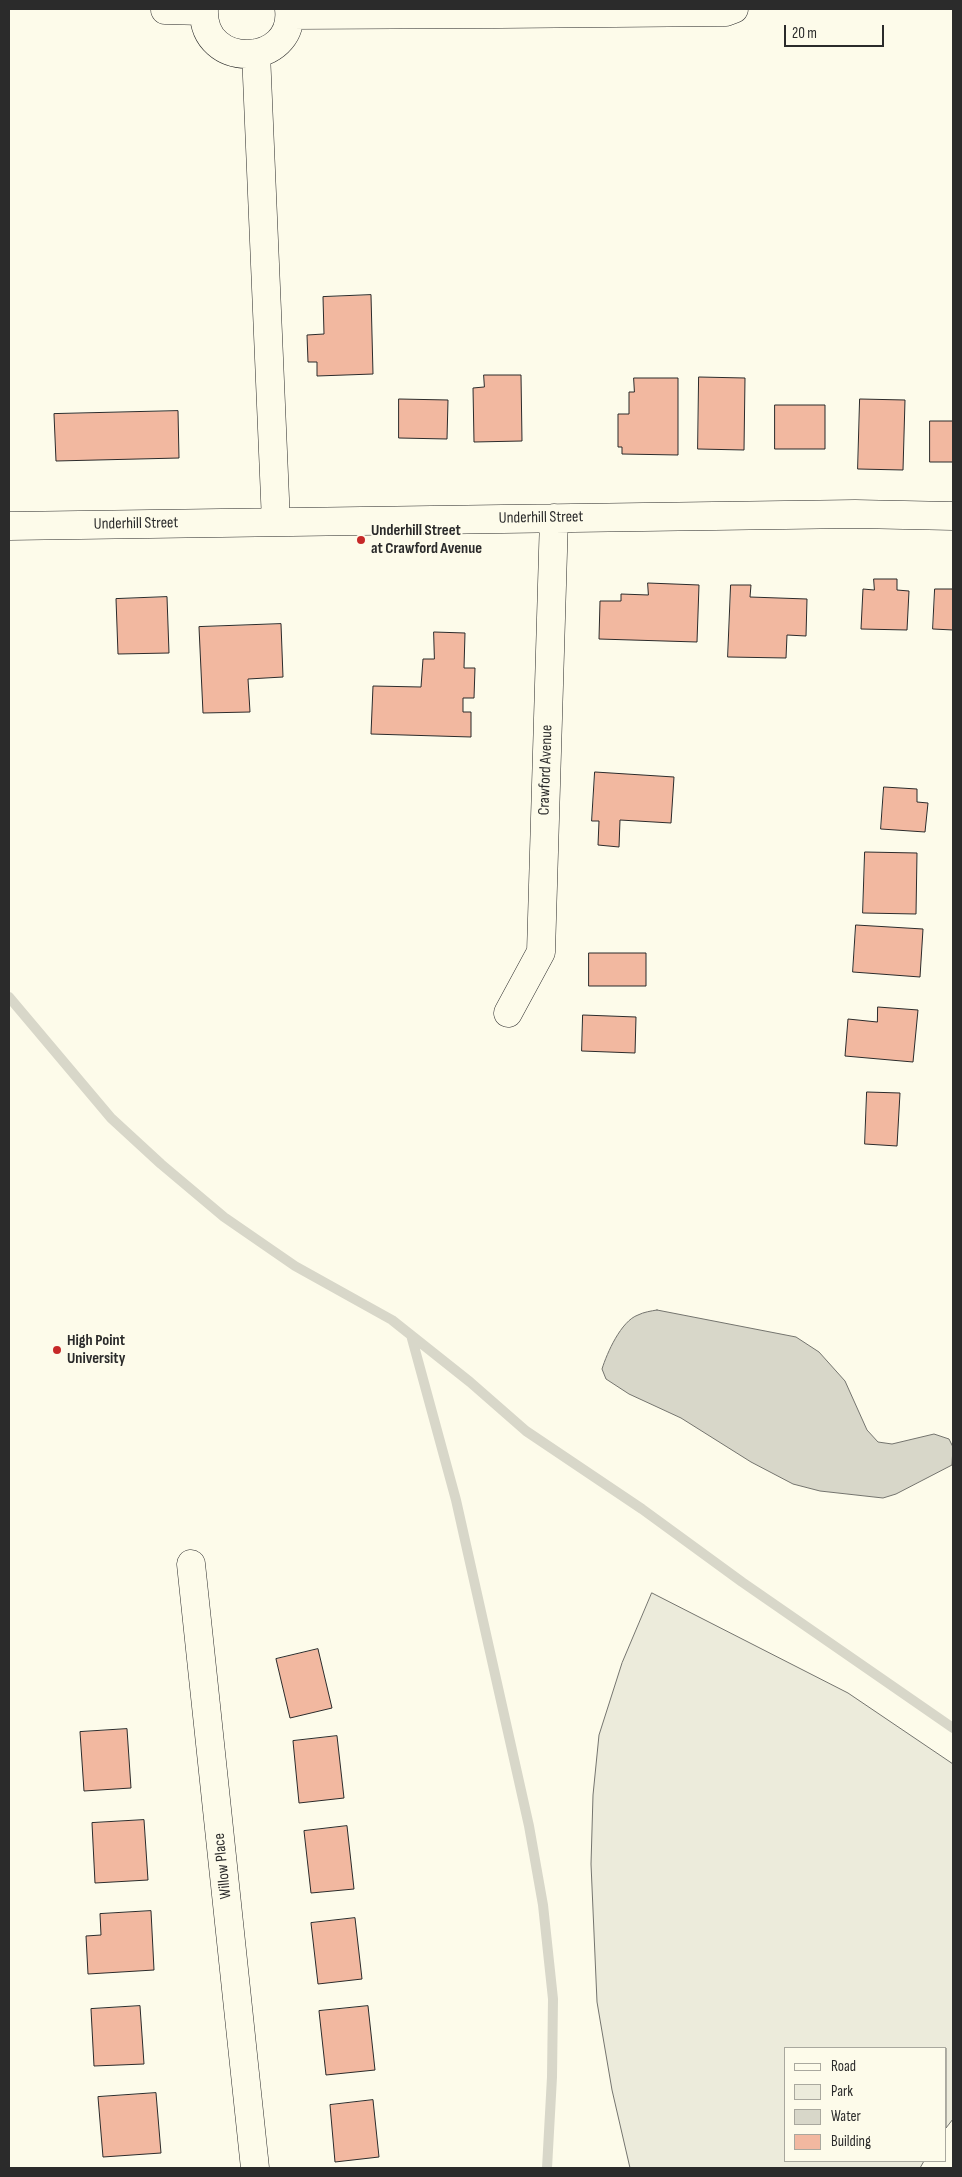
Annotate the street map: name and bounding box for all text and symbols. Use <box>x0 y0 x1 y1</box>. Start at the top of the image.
scale bar <box>787 15 887 47</box>
text: 20 m <box>792 24 817 43</box>
street label: Underhill Street <box>499 508 583 528</box>
street label: Underhill Street <box>94 514 178 534</box>
place label: Underhill Street at Crawford Avenue <box>371 521 482 559</box>
marker: Underhill Street at Crawford Avenue <box>355 534 367 546</box>
street label: Crawford Avenue <box>535 724 557 816</box>
place label: High Point University <box>67 1331 125 1369</box>
marker: High Point University <box>51 1344 63 1356</box>
street label: Willow Place <box>210 1832 236 1900</box>
legend <box>784 2047 947 2162</box>
text: Road <box>831 2057 856 2076</box>
text: Park <box>831 2082 853 2101</box>
text: Water <box>831 2107 861 2126</box>
text: Building <box>831 2132 871 2151</box>

